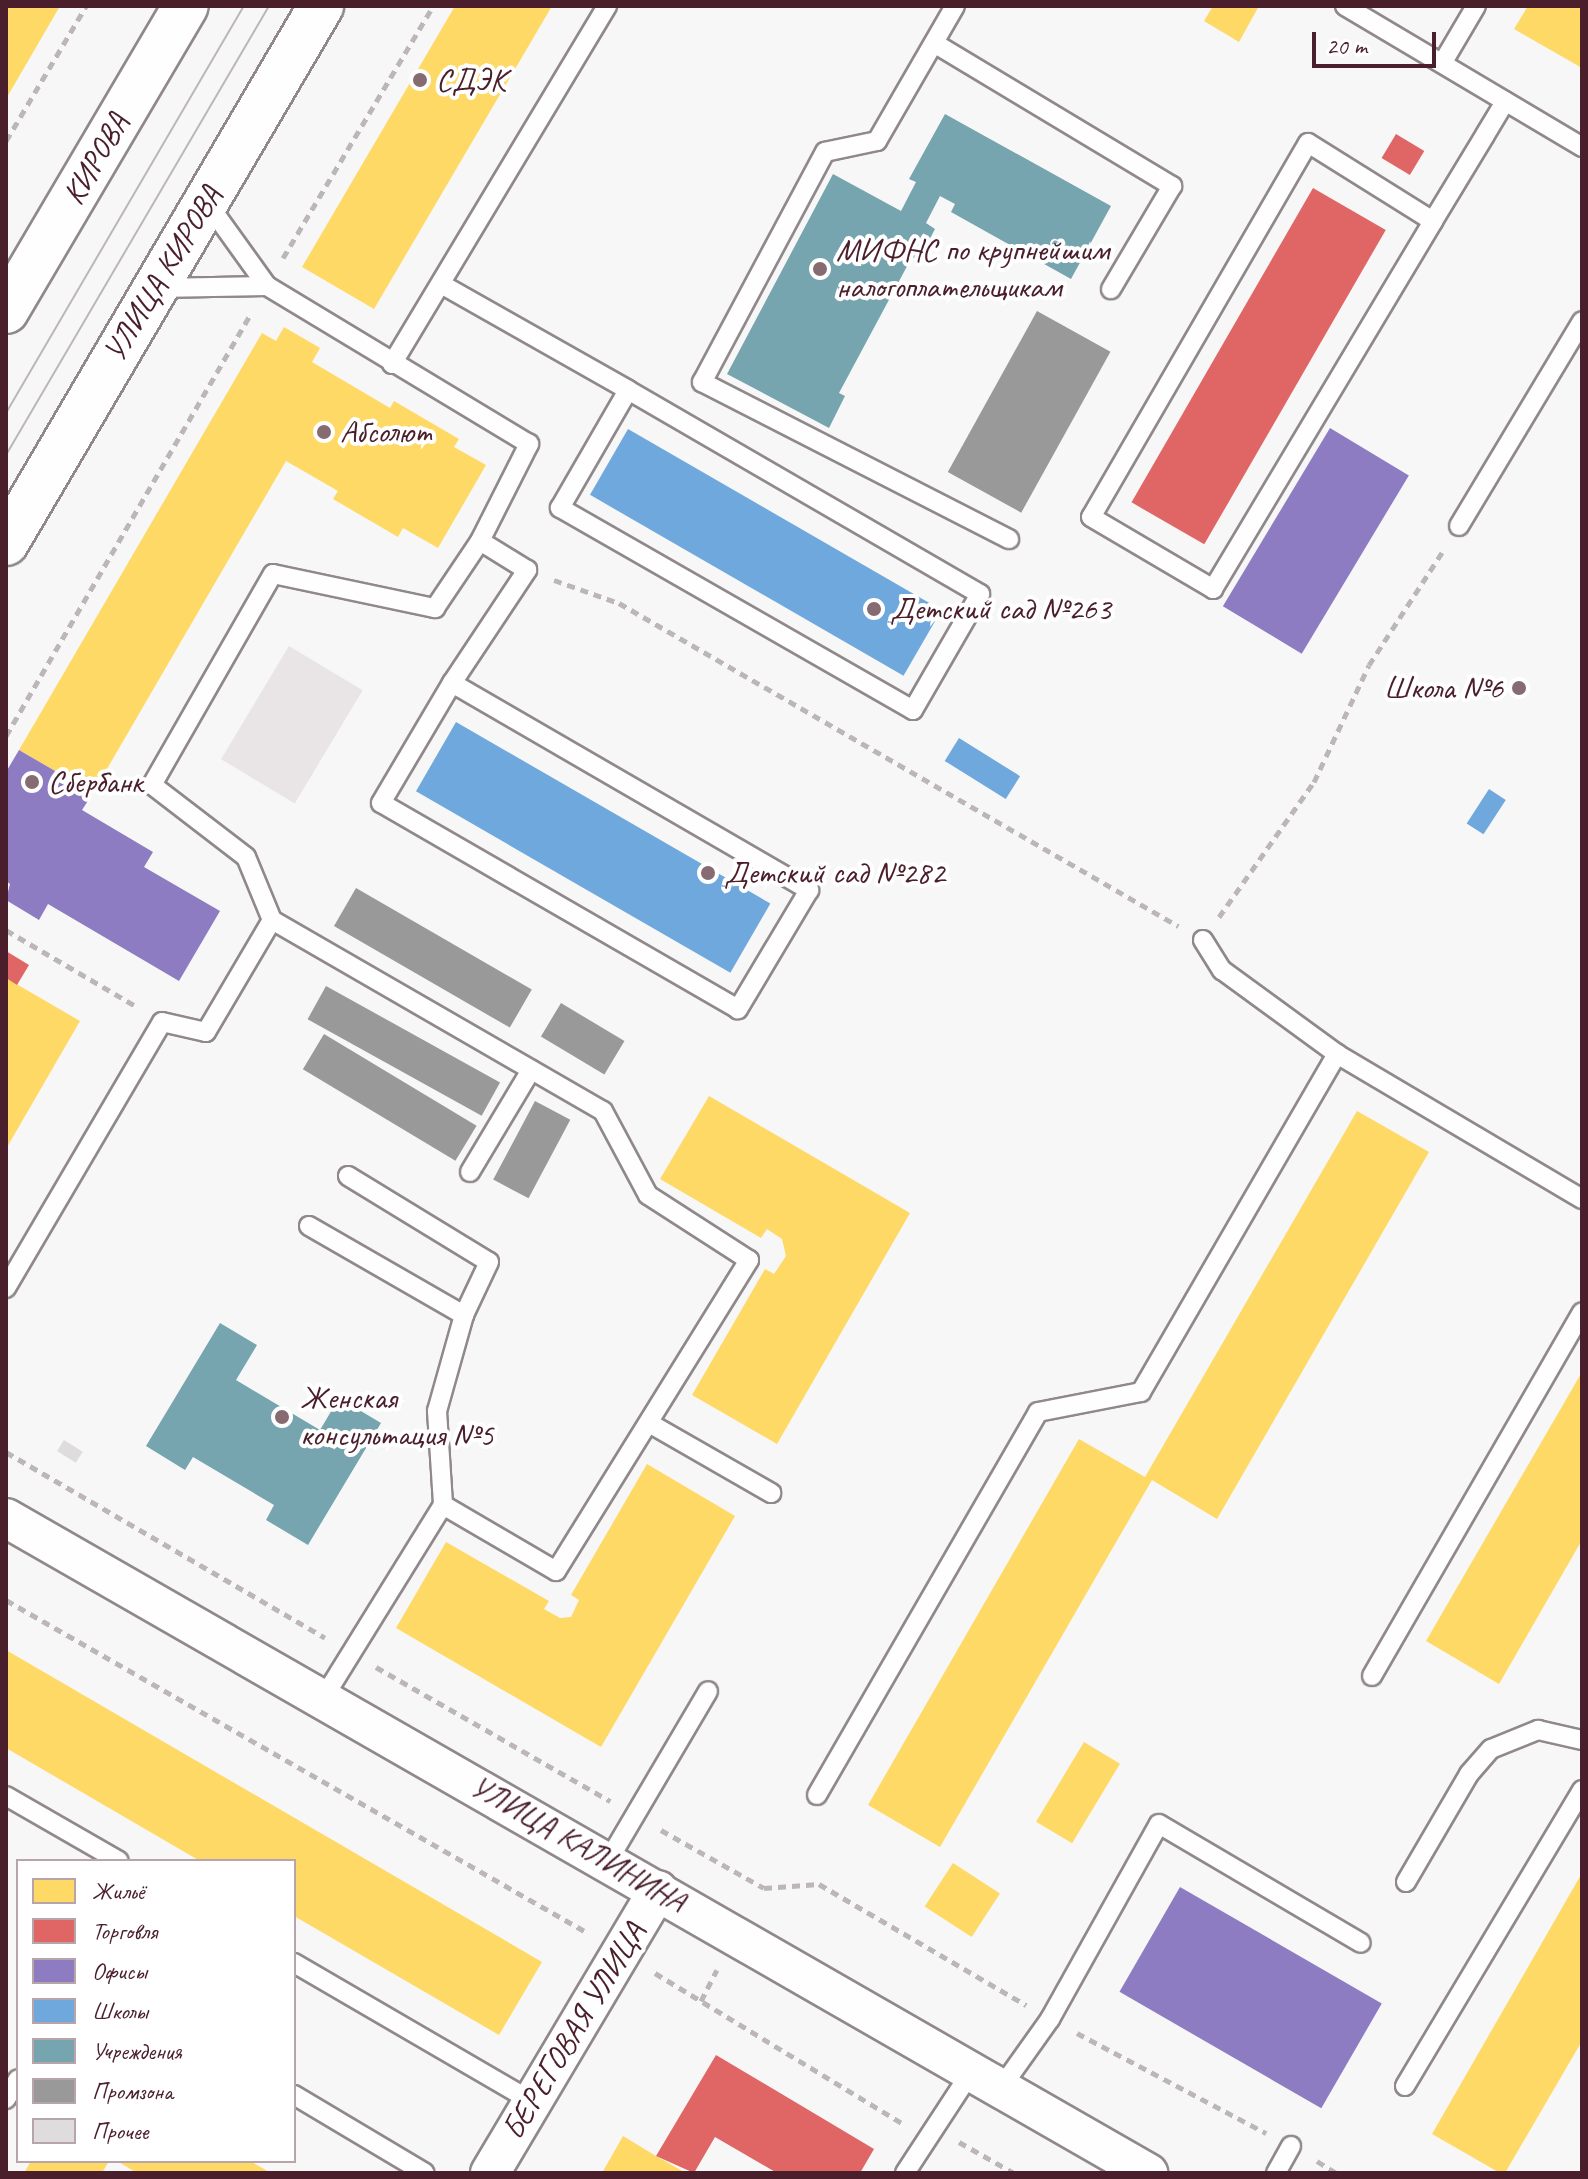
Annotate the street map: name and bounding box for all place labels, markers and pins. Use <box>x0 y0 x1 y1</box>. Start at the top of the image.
place label: СДЭК <box>436 61 506 99</box>
marker: СДЭК <box>411 71 429 89</box>
place label: МИФНС по крупнейшим налогоплательщикам <box>836 232 1109 307</box>
marker: МИФНС по крупнейшим налогоплательщикам <box>811 260 829 278</box>
place label: Абсолют <box>340 413 430 451</box>
marker: Абсолют <box>315 423 333 441</box>
place label: Детский сад №263 <box>890 590 1111 628</box>
marker: Детский сад №263 <box>865 600 883 618</box>
place label: Школа №6 <box>1384 669 1503 707</box>
marker: Школа №6 <box>1510 679 1528 697</box>
place label: Сбербанк <box>48 763 143 801</box>
marker: Сбербанк <box>23 773 41 791</box>
place label: Детский сад №282 <box>724 854 945 892</box>
marker: Детский сад №282 <box>699 864 717 882</box>
place label: Женская консультация №5 <box>300 1380 493 1455</box>
marker: Женская консультация №5 <box>271 1406 293 1428</box>

